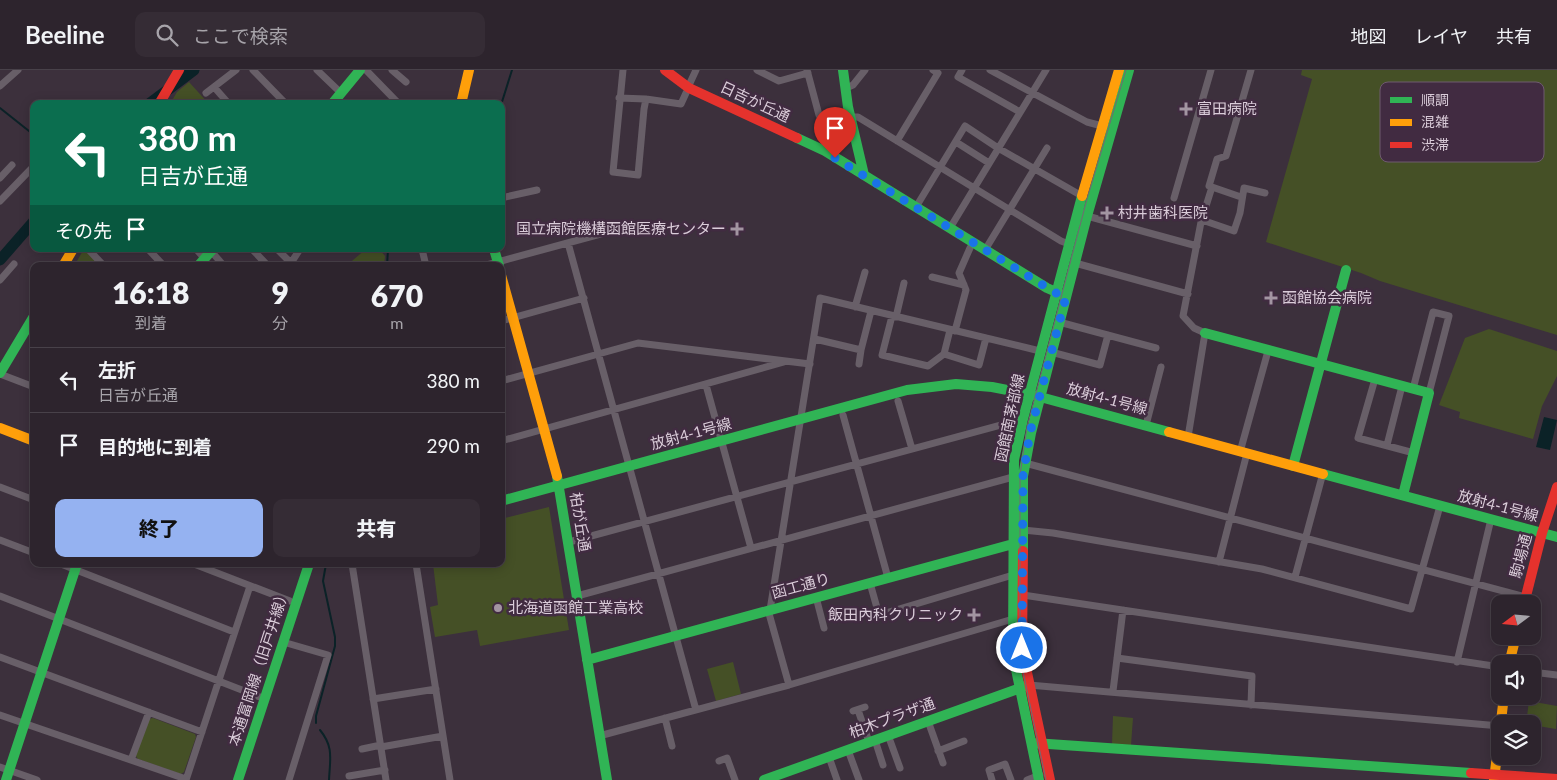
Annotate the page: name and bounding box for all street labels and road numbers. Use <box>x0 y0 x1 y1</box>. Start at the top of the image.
street label: 日吉が丘通 <box>718 77 793 125</box>
street label: 函館南茅部線 <box>991 372 1027 464</box>
street label: 放射4-1号線 <box>1065 379 1150 417</box>
street label: 放射4-1号線 <box>648 414 733 452</box>
street label: 放射4-1号線 <box>1456 486 1541 524</box>
street label: 柏が丘通 <box>567 491 595 553</box>
street label: 駒場通 <box>1506 532 1535 580</box>
street label: 函工通り <box>769 569 832 601</box>
street label: 本通富岡線（旧戸井線） <box>224 585 292 748</box>
street label: 柏木プラザ通 <box>846 693 937 741</box>

